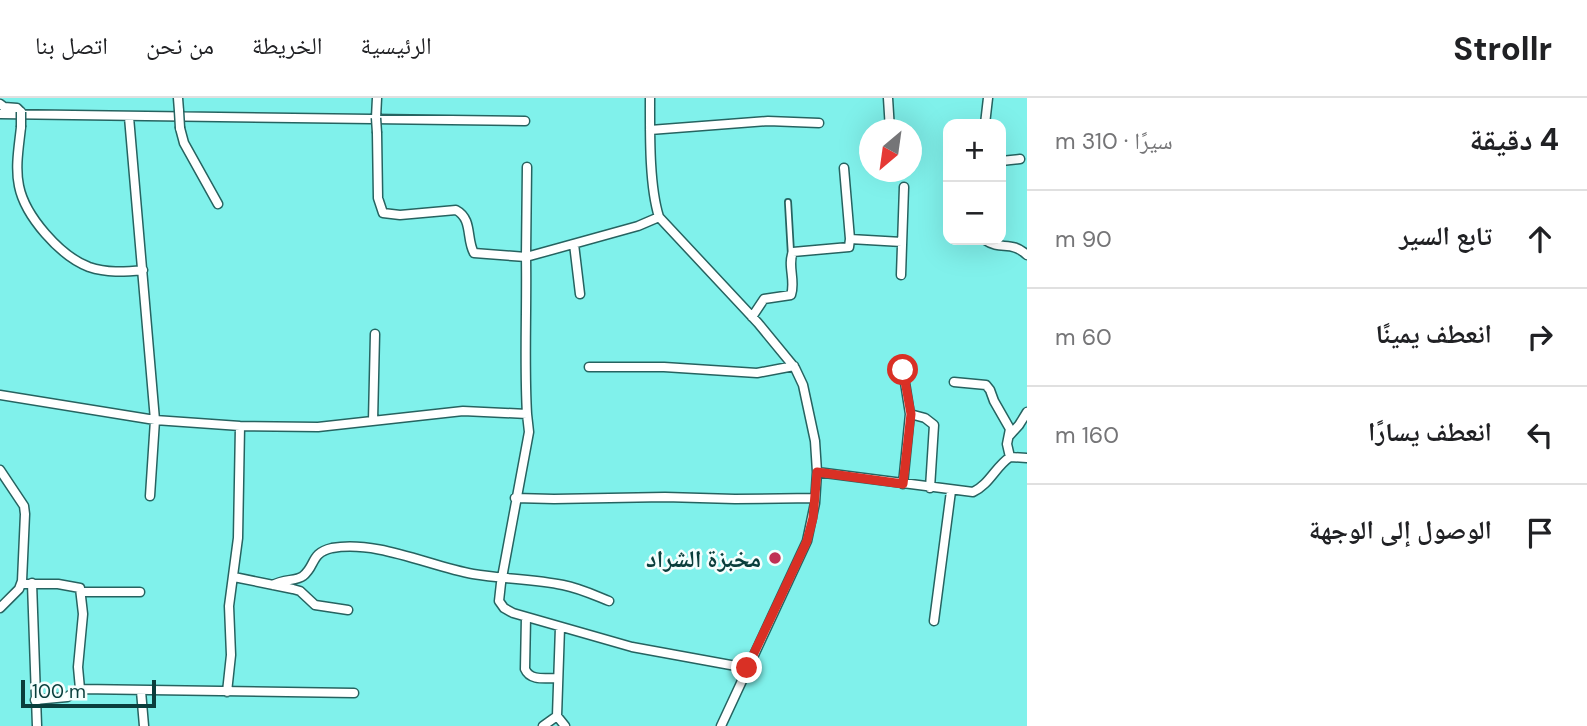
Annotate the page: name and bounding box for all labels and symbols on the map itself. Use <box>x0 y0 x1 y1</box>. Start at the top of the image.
north arrow <box>859 119 922 182</box>
route start <box>887 354 918 385</box>
place label: مخبزة الشراد <box>646 543 761 574</box>
marker: مخبزة الشراد <box>767 550 783 566</box>
route end <box>731 652 762 683</box>
scale bar <box>21 677 156 709</box>

